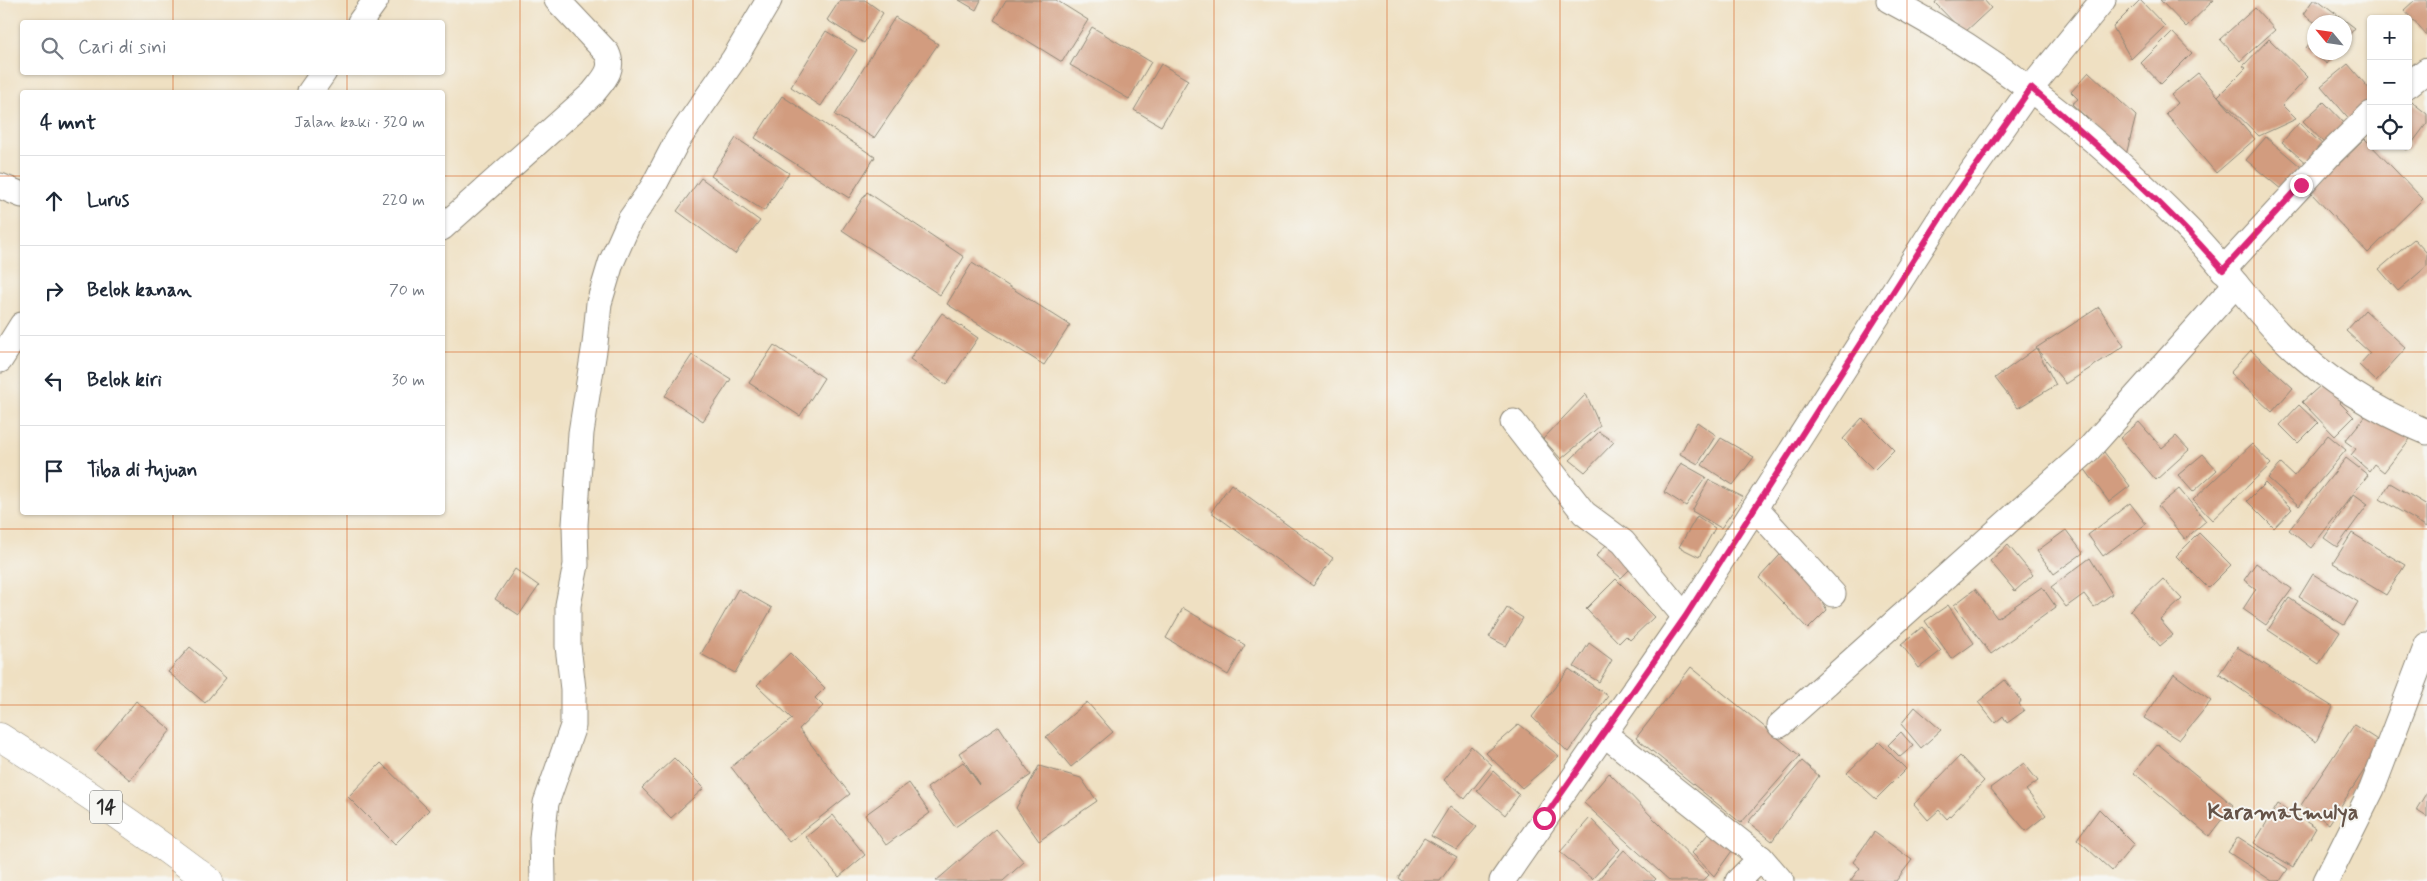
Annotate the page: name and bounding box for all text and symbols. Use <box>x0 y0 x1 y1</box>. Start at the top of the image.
north arrow <box>2307 15 2352 60</box>
map controls <box>2367 15 2412 150</box>
button: + <box>2367 15 2412 60</box>
search box <box>20 20 445 75</box>
icon: search <box>38 34 66 62</box>
text: Cari di sini <box>78 35 166 60</box>
button: − <box>2367 60 2412 105</box>
button: locate <box>2367 105 2412 150</box>
text: 4 mnt <box>40 109 96 137</box>
text: Jalan kaki · 320 m <box>294 112 425 133</box>
route end <box>2290 174 2313 197</box>
icon: ahead <box>40 187 68 215</box>
text: Lurus <box>87 188 129 213</box>
text: 220 m <box>382 190 425 211</box>
icon: right <box>40 277 68 305</box>
text: Belok kanan <box>87 278 192 303</box>
text: 70 m <box>389 280 425 301</box>
icon: left <box>40 367 68 395</box>
text: Belok kiri <box>87 368 162 393</box>
text: 30 m <box>392 370 425 391</box>
icon: arrive <box>40 457 68 485</box>
text: Tiba di tujuan <box>87 458 198 483</box>
road number: 14 <box>90 790 122 824</box>
district label: Karamatmulya <box>2208 799 2359 828</box>
route start <box>1533 807 1556 830</box>

